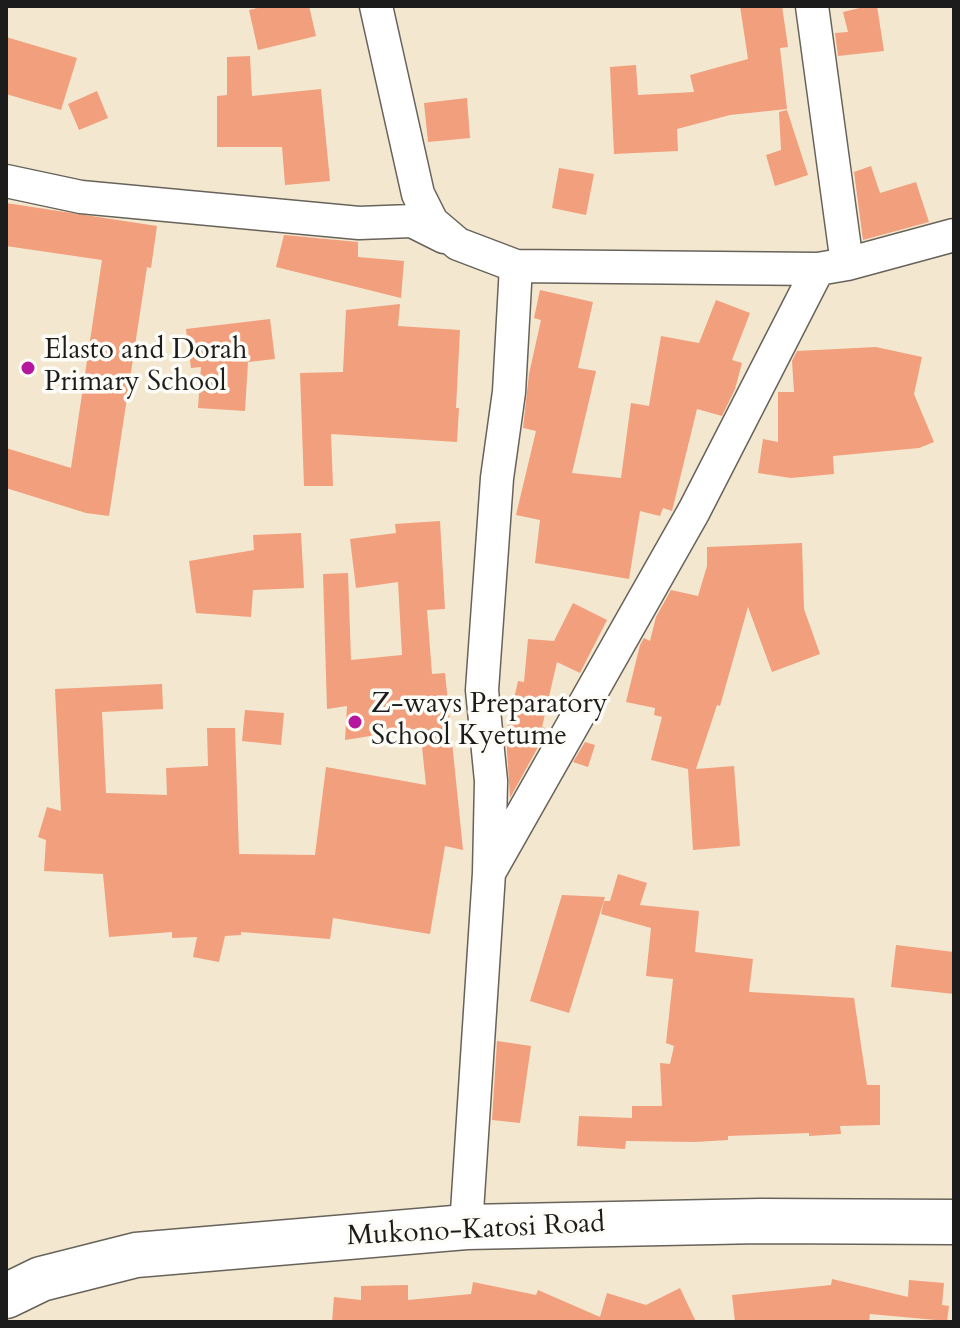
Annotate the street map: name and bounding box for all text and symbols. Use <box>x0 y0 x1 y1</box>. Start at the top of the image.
place label: Elasto and Dorah Primary School <box>44 335 247 401</box>
marker: Elasto and Dorah Primary School <box>19 359 37 377</box>
place label: Z-ways Preparatory School Kyetume <box>371 689 607 755</box>
marker: Z-ways Preparatory School Kyetume <box>346 713 364 731</box>
street label: Mukono-Katosi Road <box>346 1207 606 1255</box>

